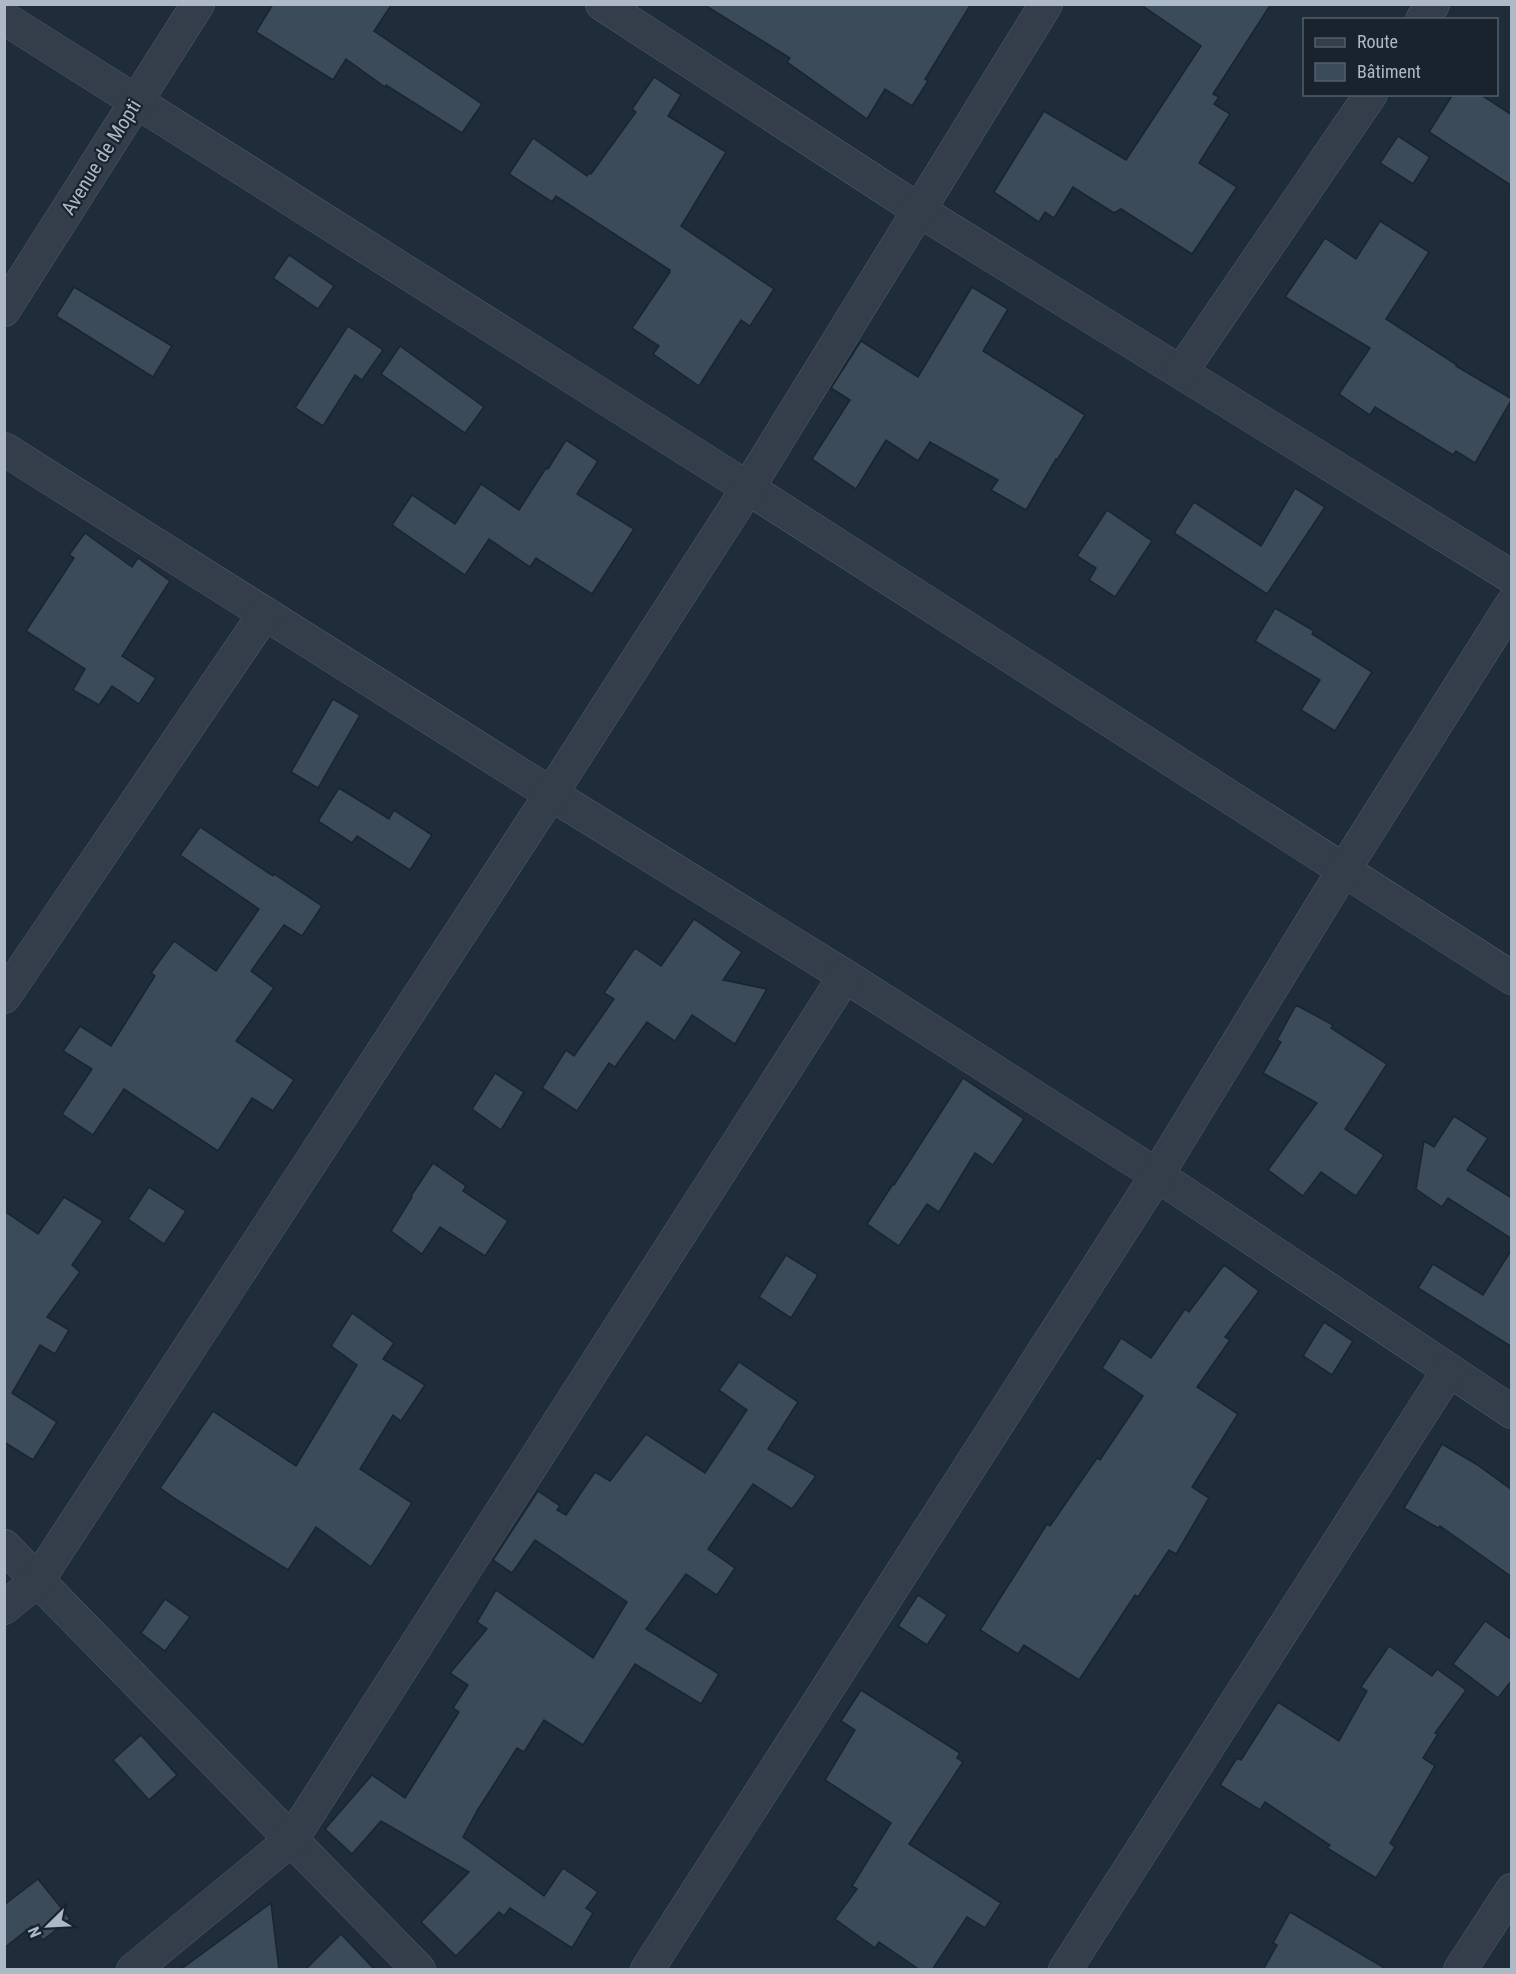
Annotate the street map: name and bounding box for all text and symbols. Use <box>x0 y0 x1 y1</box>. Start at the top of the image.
legend <box>1303 18 1498 96</box>
text: Route <box>1357 31 1398 52</box>
text: Bâtiment <box>1357 61 1421 82</box>
street label: Avenue de Mopti <box>56 95 146 219</box>
north arrow <box>18 1896 78 1956</box>
text: N <box>24 1924 45 1940</box>

